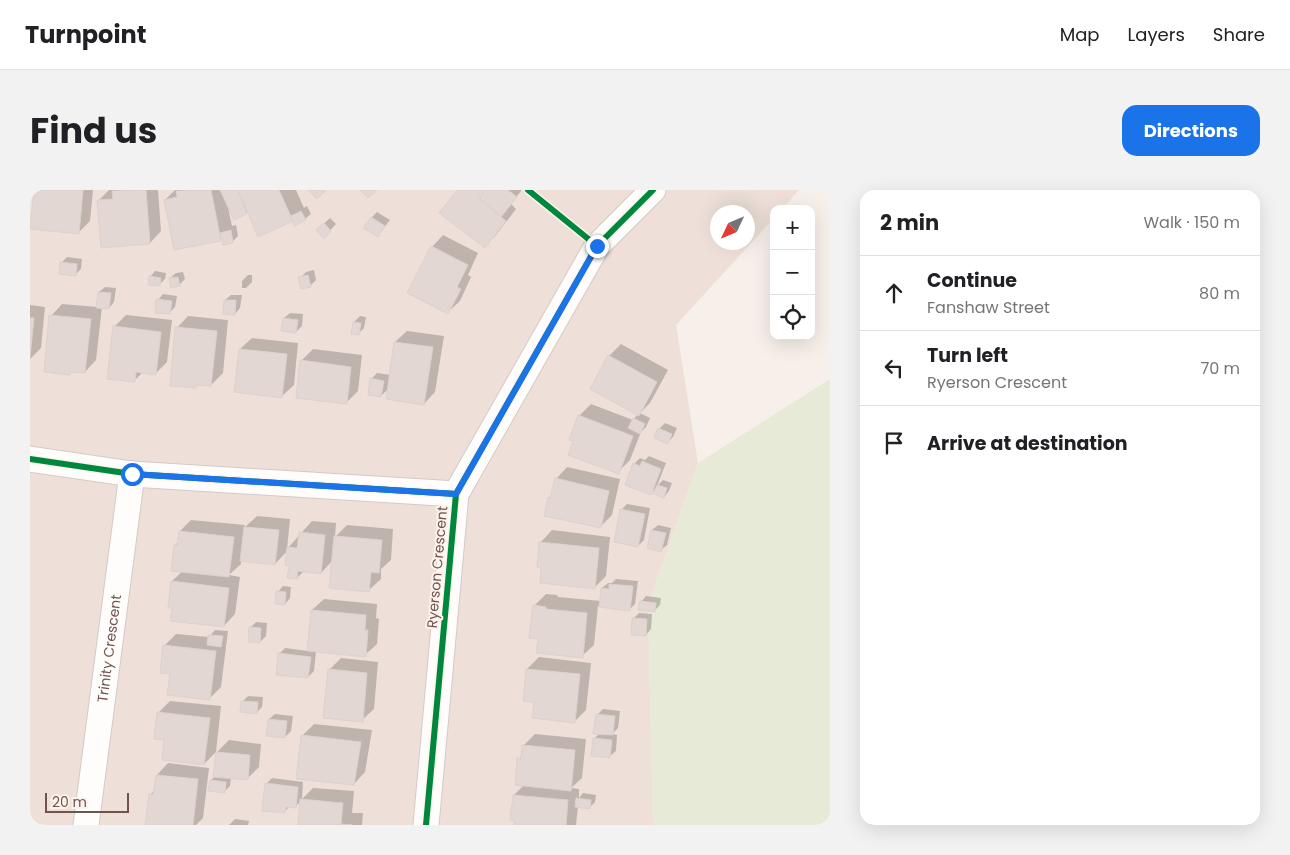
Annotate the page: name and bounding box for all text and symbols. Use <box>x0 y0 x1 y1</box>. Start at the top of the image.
text: Turnpoint <box>25 18 146 51</box>
text: Map <box>1060 22 1100 47</box>
text: Layers <box>1128 22 1185 47</box>
text: Share <box>1213 22 1265 47</box>
button: Directions <box>1122 105 1260 156</box>
text: Find us <box>30 106 157 155</box>
north arrow <box>710 205 755 250</box>
map controls <box>770 205 815 340</box>
button: + <box>770 205 815 250</box>
text: 2 min <box>880 208 939 237</box>
text: Walk · 150 m <box>1143 211 1240 234</box>
route end <box>586 235 609 258</box>
button: − <box>770 250 815 295</box>
text: Continue <box>927 267 1017 294</box>
icon: ahead <box>880 279 908 307</box>
text: 80 m <box>1199 282 1240 305</box>
button: locate <box>770 295 815 340</box>
text: Fanshaw Street <box>927 296 1050 319</box>
text: Turn left <box>927 342 1008 369</box>
icon: left <box>880 354 908 382</box>
text: 70 m <box>1200 357 1240 380</box>
text: Ryerson Crescent <box>927 371 1067 394</box>
icon: arrive <box>880 429 908 457</box>
text: Arrive at destination <box>927 430 1128 457</box>
route start <box>121 463 144 486</box>
street label: Ryerson Crescent <box>422 505 452 629</box>
street label: Trinity Crescent <box>92 593 126 704</box>
scale bar <box>45 790 129 813</box>
text: 20 m <box>52 792 87 812</box>

